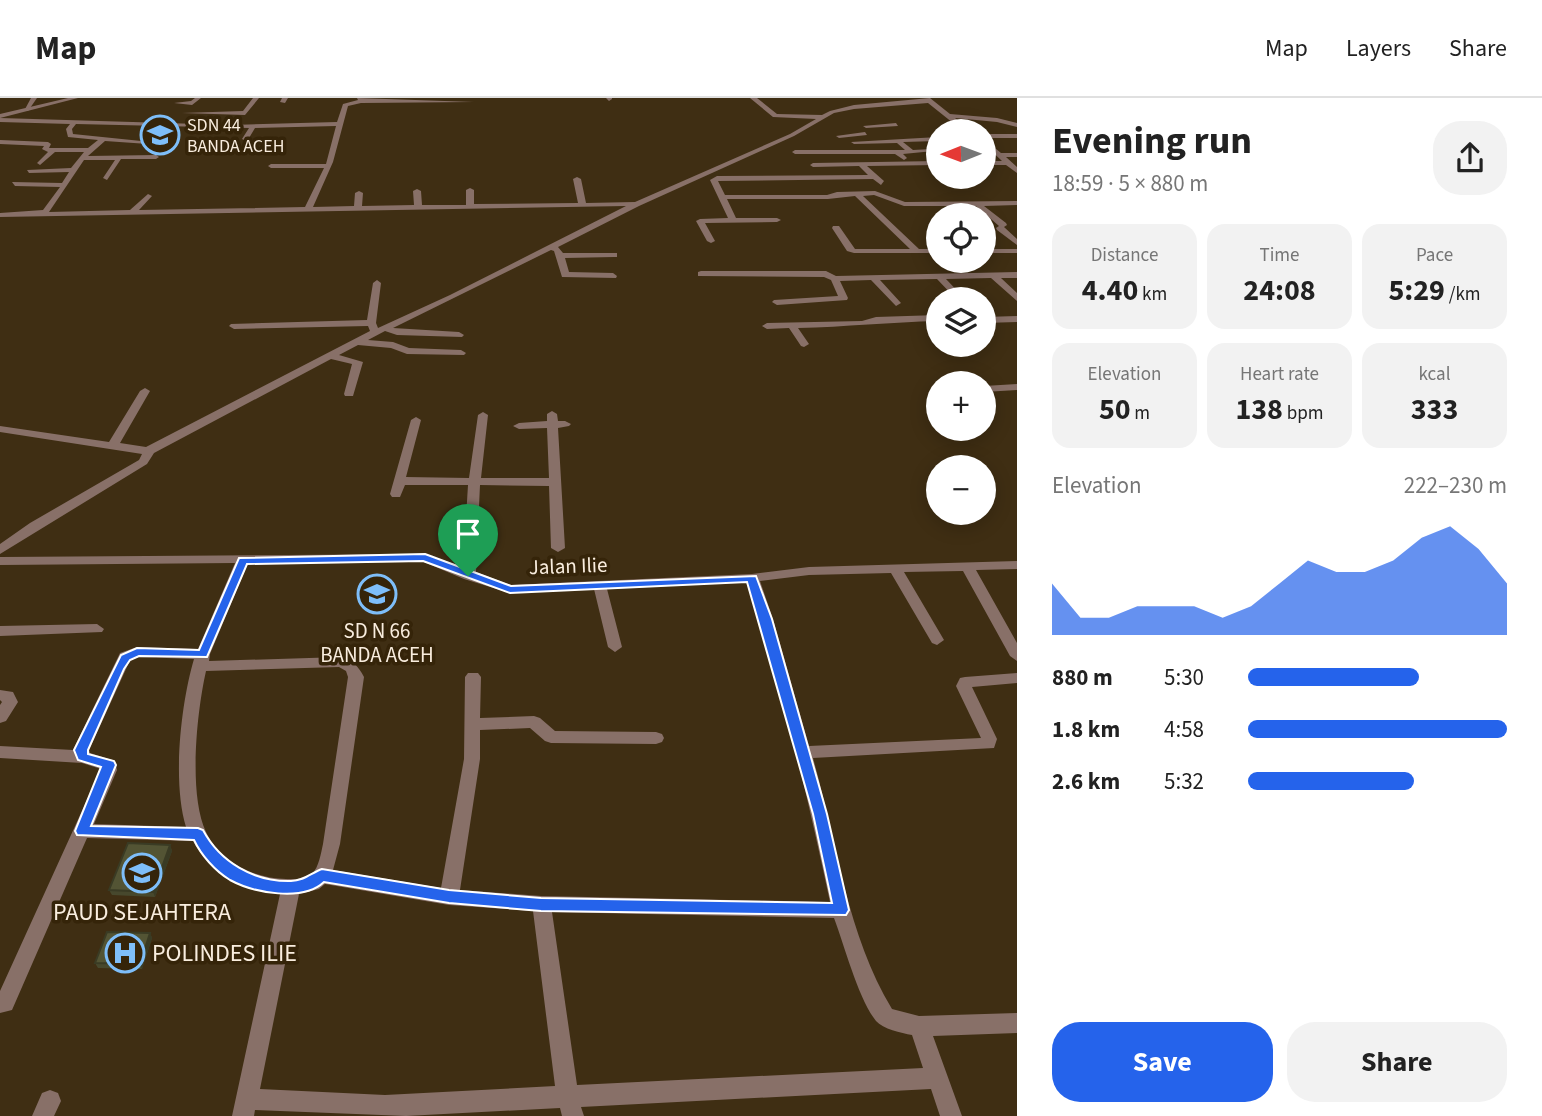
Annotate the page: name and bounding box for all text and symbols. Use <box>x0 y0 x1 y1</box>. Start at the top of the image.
text: Map <box>35 25 96 72</box>
text: Map <box>1265 31 1308 66</box>
text: Layers <box>1346 31 1411 66</box>
text: Share <box>1449 31 1507 66</box>
place label: SDN 44 BANDA ACEH <box>187 113 284 159</box>
school or university icon: SDN 44 BANDA ACEH <box>139 114 181 156</box>
text: Evening run <box>1052 114 1252 168</box>
north arrow <box>926 119 996 189</box>
map controls <box>926 119 996 525</box>
button: share <box>1433 121 1507 195</box>
text: 18:59 · 5 × 880 m <box>1052 167 1208 200</box>
button: locate <box>926 203 996 273</box>
text: Distance <box>1091 242 1158 269</box>
text: Time <box>1259 242 1300 269</box>
text: Pace <box>1416 242 1453 269</box>
text: 4.40 <box>1082 269 1138 312</box>
text: 24:08 <box>1243 269 1316 312</box>
text: 5:29 <box>1388 269 1445 312</box>
text: km <box>1138 281 1167 308</box>
text: /km <box>1445 281 1481 308</box>
button: layers <box>926 287 996 357</box>
text: Elevation <box>1088 361 1161 388</box>
text: Heart rate <box>1240 361 1319 388</box>
text: kcal <box>1419 361 1450 388</box>
button: + <box>926 371 996 441</box>
text: 50 <box>1099 388 1131 431</box>
text: 138 <box>1235 388 1283 431</box>
text: 333 <box>1411 388 1458 431</box>
text: m <box>1131 400 1150 427</box>
text: bpm <box>1283 400 1324 427</box>
button: − <box>926 455 996 525</box>
text: Elevation <box>1052 469 1142 502</box>
text: 222–230 m <box>1404 469 1507 502</box>
pin <box>438 504 498 576</box>
icon: arrive <box>449 515 487 553</box>
street label: Jalan Ilie <box>528 550 608 582</box>
school or university icon: SD N 66 BANDA ACEH <box>356 573 398 615</box>
place label: SD N 66 BANDA ACEH <box>320 616 434 670</box>
text: 880 m <box>1052 661 1113 694</box>
text: 5:30 <box>1164 661 1204 694</box>
text: 1.8 km <box>1052 713 1120 746</box>
text: 4:58 <box>1164 713 1204 746</box>
text: 2.6 km <box>1052 765 1120 798</box>
text: 5:32 <box>1164 765 1204 798</box>
school or university icon: PAUD SEJAHTERA <box>121 852 163 894</box>
place label: PAUD SEJAHTERA <box>53 895 231 930</box>
hospital icon: POLINDES ILIE <box>104 932 146 974</box>
place label: POLINDES ILIE <box>152 936 297 971</box>
button: Save <box>1052 1022 1273 1102</box>
button: Share <box>1287 1022 1507 1102</box>

